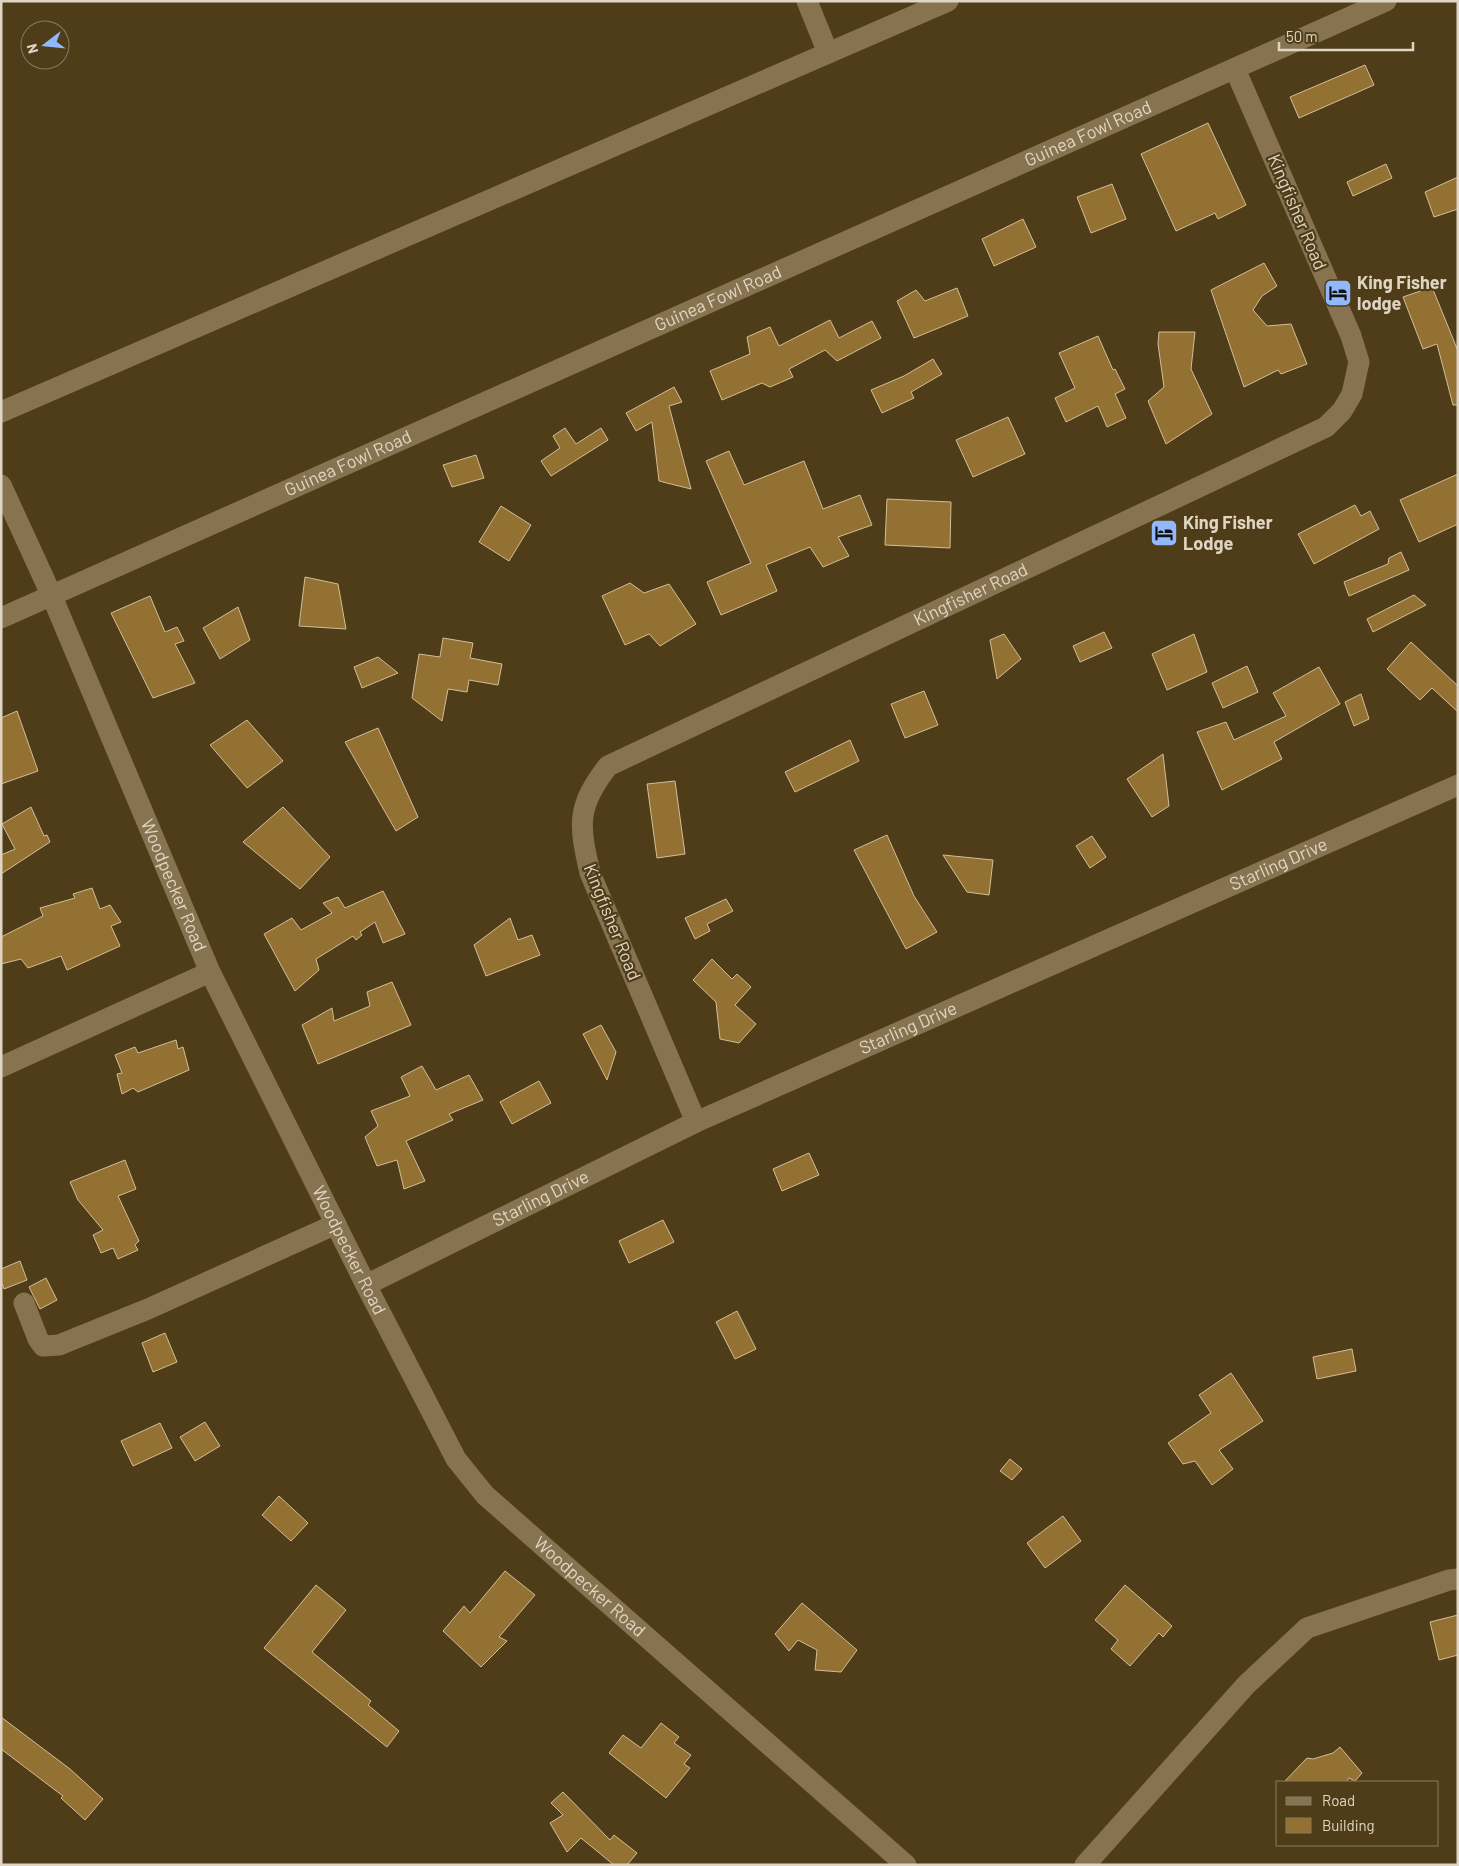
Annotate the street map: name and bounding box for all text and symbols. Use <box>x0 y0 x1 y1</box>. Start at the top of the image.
north arrow <box>20 20 70 70</box>
scale bar <box>1279 20 1413 52</box>
text: 50 m <box>1286 27 1318 45</box>
text: N <box>23 42 41 56</box>
street label: Guinea Fowl Road <box>1021 95 1155 171</box>
street label: Kingfisher Road <box>1264 150 1332 273</box>
street label: Guinea Fowl Road <box>651 260 785 336</box>
place label: King Fisher lodge <box>1357 271 1447 314</box>
hotel icon: King Fisher lodge <box>1323 278 1353 308</box>
street label: Guinea Fowl Road <box>281 425 415 500</box>
place label: King Fisher Lodge <box>1183 511 1273 554</box>
hotel icon: King Fisher Lodge <box>1149 518 1179 548</box>
street label: Kingfisher Road <box>910 557 1031 630</box>
street label: Woodpecker Road <box>137 815 212 954</box>
street label: Starling Drive <box>1226 832 1330 895</box>
street label: Kingfisher Road <box>580 860 646 983</box>
street label: Starling Drive <box>855 996 960 1059</box>
street label: Starling Drive <box>489 1165 592 1231</box>
street label: Woodpecker Road <box>308 1182 391 1318</box>
street label: Woodpecker Road <box>530 1531 651 1641</box>
legend <box>1276 1781 1439 1846</box>
text: Road <box>1322 1791 1355 1809</box>
text: Building <box>1322 1816 1375 1834</box>

